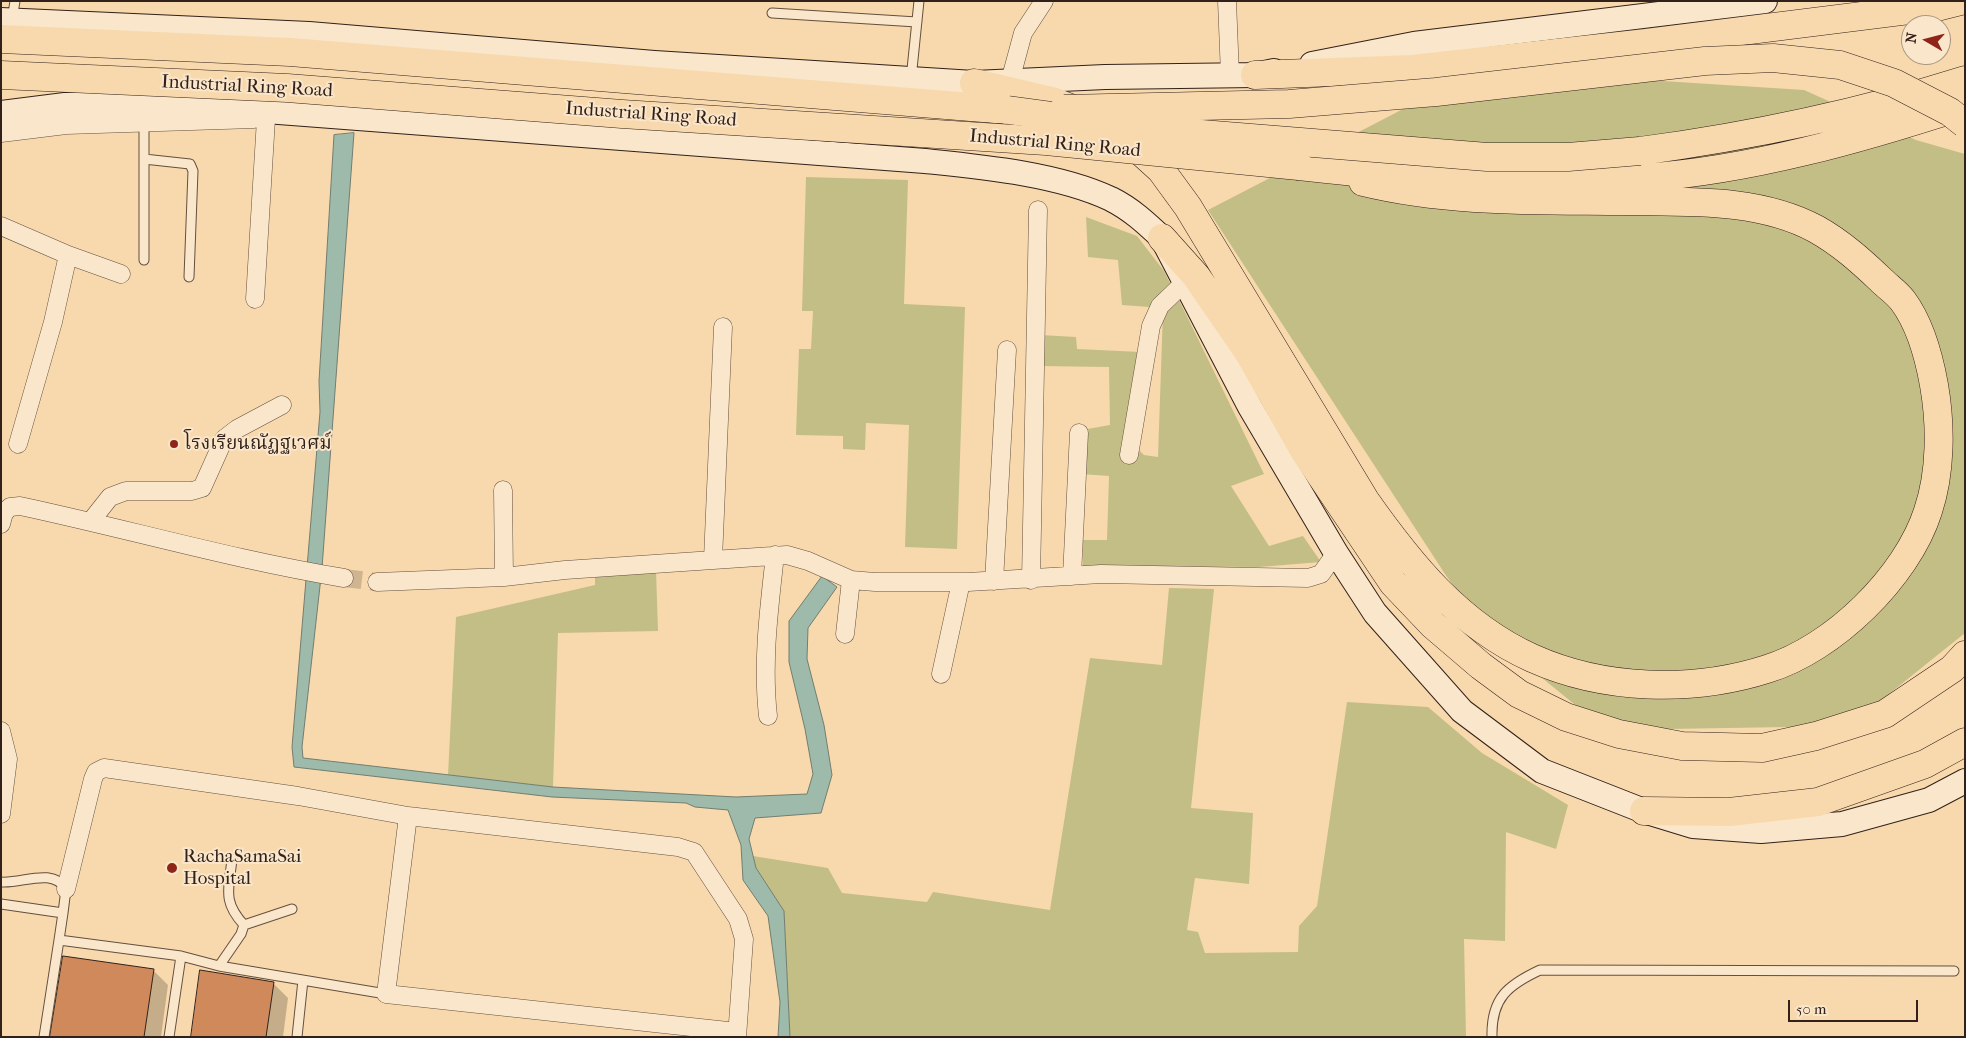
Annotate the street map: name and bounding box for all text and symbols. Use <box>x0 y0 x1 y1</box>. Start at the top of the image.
north arrow <box>1901 15 1951 65</box>
text: N <box>1902 32 1921 44</box>
street label: Industrial Ring Road <box>161 71 333 103</box>
street label: Industrial Ring Road <box>564 98 738 132</box>
street label: Industrial Ring Road <box>968 125 1142 163</box>
place label: โรงเรียนณัฏฐเวศม์ <box>184 433 332 455</box>
marker: โรงเรียนณัฏฐเวศม์ <box>168 438 180 450</box>
place label: RachaSamaSai Hospital <box>183 846 301 890</box>
marker: RachaSamaSai Hospital <box>165 861 179 875</box>
scale bar <box>1791 990 1921 1022</box>
text: 50 m <box>1796 1000 1826 1018</box>

